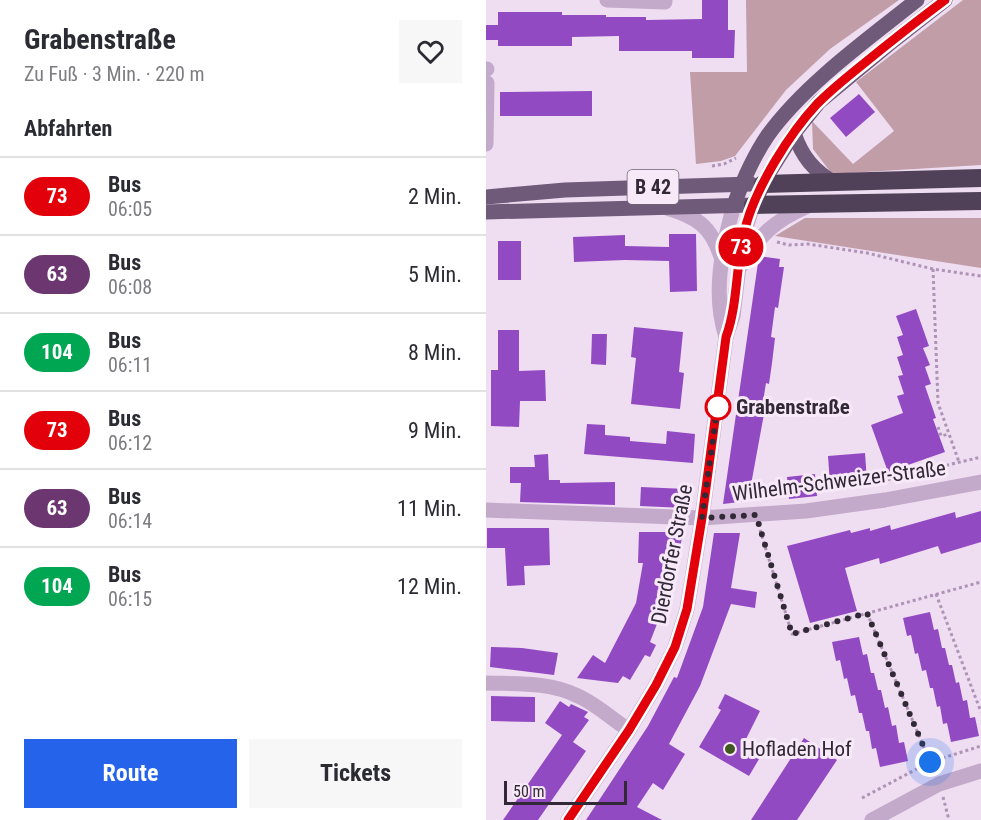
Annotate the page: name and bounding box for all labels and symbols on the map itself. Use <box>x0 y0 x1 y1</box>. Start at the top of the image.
road number: B 42 <box>628 170 678 204</box>
line badge: 73 <box>714 228 768 266</box>
marker: Grabenstraße <box>705 394 731 420</box>
place label: Grabenstraße <box>736 395 850 419</box>
street label: Wilhelm-Schweizer-Straße <box>731 456 947 506</box>
street label: Dierdorfer Straße <box>647 482 697 626</box>
place label: Hofladen Hof <box>742 737 852 761</box>
marker: Hofladen Hof <box>723 742 737 756</box>
your location <box>915 747 945 777</box>
scale bar <box>504 778 627 806</box>

